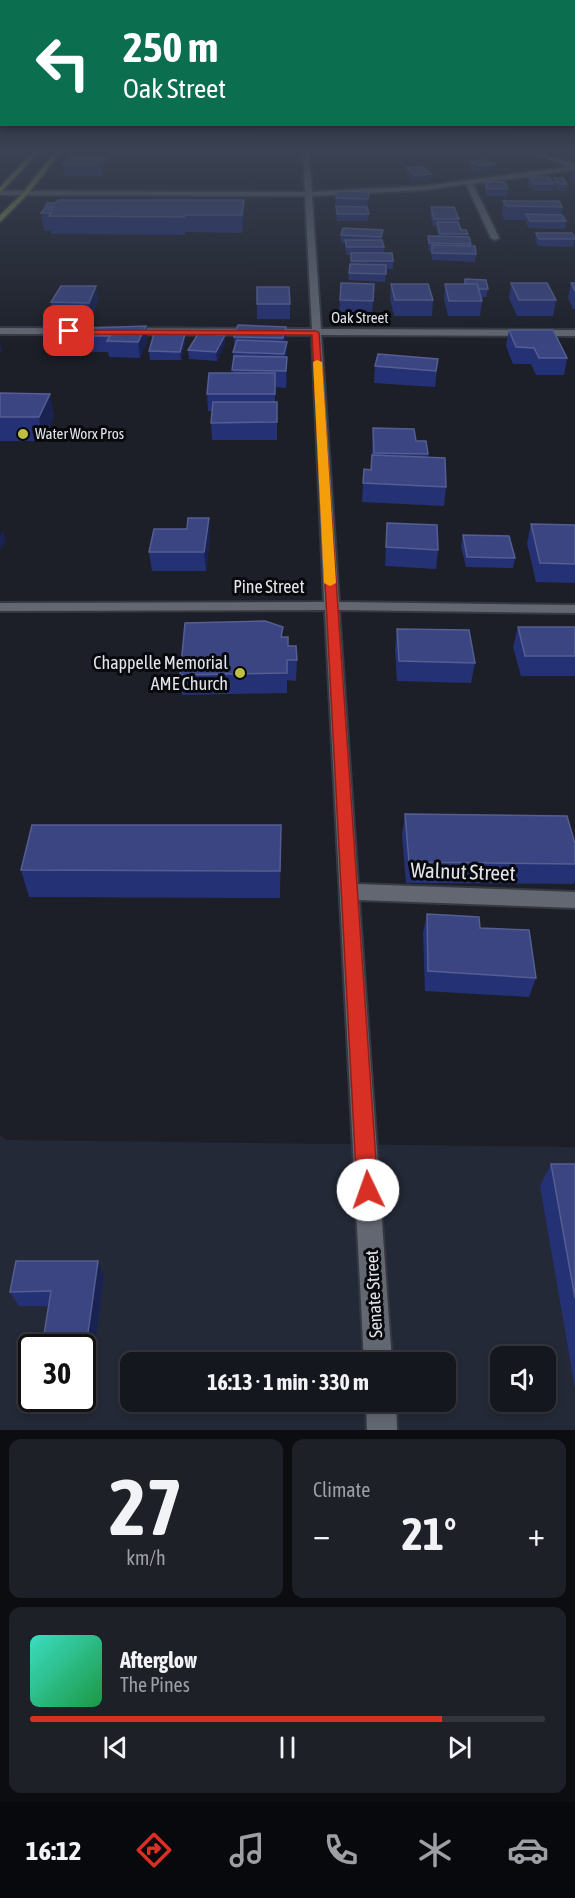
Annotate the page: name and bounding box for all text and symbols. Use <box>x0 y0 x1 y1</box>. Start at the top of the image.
text: 250 m <box>123 23 218 71</box>
icon: left <box>24 24 102 102</box>
text: Oak Street <box>123 73 226 104</box>
pin <box>43 305 94 356</box>
street label: Oak Street <box>331 309 389 326</box>
icon: arrive <box>52 314 85 347</box>
place label: Water Worx Pros <box>35 425 124 442</box>
marker: Water Worx Pros <box>16 427 30 441</box>
street label: Pine Street <box>233 576 305 597</box>
place label: Chappelle Memorial AME Church <box>93 652 228 694</box>
marker: Chappelle Memorial AME Church <box>233 666 247 680</box>
street label: Walnut Street <box>410 857 516 885</box>
position arrow <box>336 1158 400 1222</box>
street label: Senate Street <box>361 1250 386 1338</box>
speed limit sign: 30 <box>18 1334 96 1412</box>
map controls <box>490 1346 556 1412</box>
button: sound <box>490 1346 556 1412</box>
text: 16:13 · 1 min · 330 m <box>207 1369 369 1395</box>
text: 27 <box>109 1462 183 1552</box>
text: Climate <box>313 1478 370 1501</box>
text: 21° <box>402 1508 456 1560</box>
text: − <box>313 1515 330 1553</box>
text: + <box>528 1515 545 1553</box>
text: km/h <box>126 1546 166 1569</box>
text: Afterglow <box>120 1647 197 1673</box>
text: The Pines <box>120 1673 190 1696</box>
icon: previous <box>99 1731 132 1764</box>
icon: pause <box>271 1731 304 1764</box>
icon: next <box>443 1731 476 1764</box>
icon: directions <box>133 1829 175 1871</box>
icon: music <box>226 1829 268 1871</box>
icon: phone <box>320 1829 362 1871</box>
icon: climate <box>414 1829 456 1871</box>
icon: car <box>507 1829 549 1871</box>
text: 16:12 <box>26 1835 81 1866</box>

